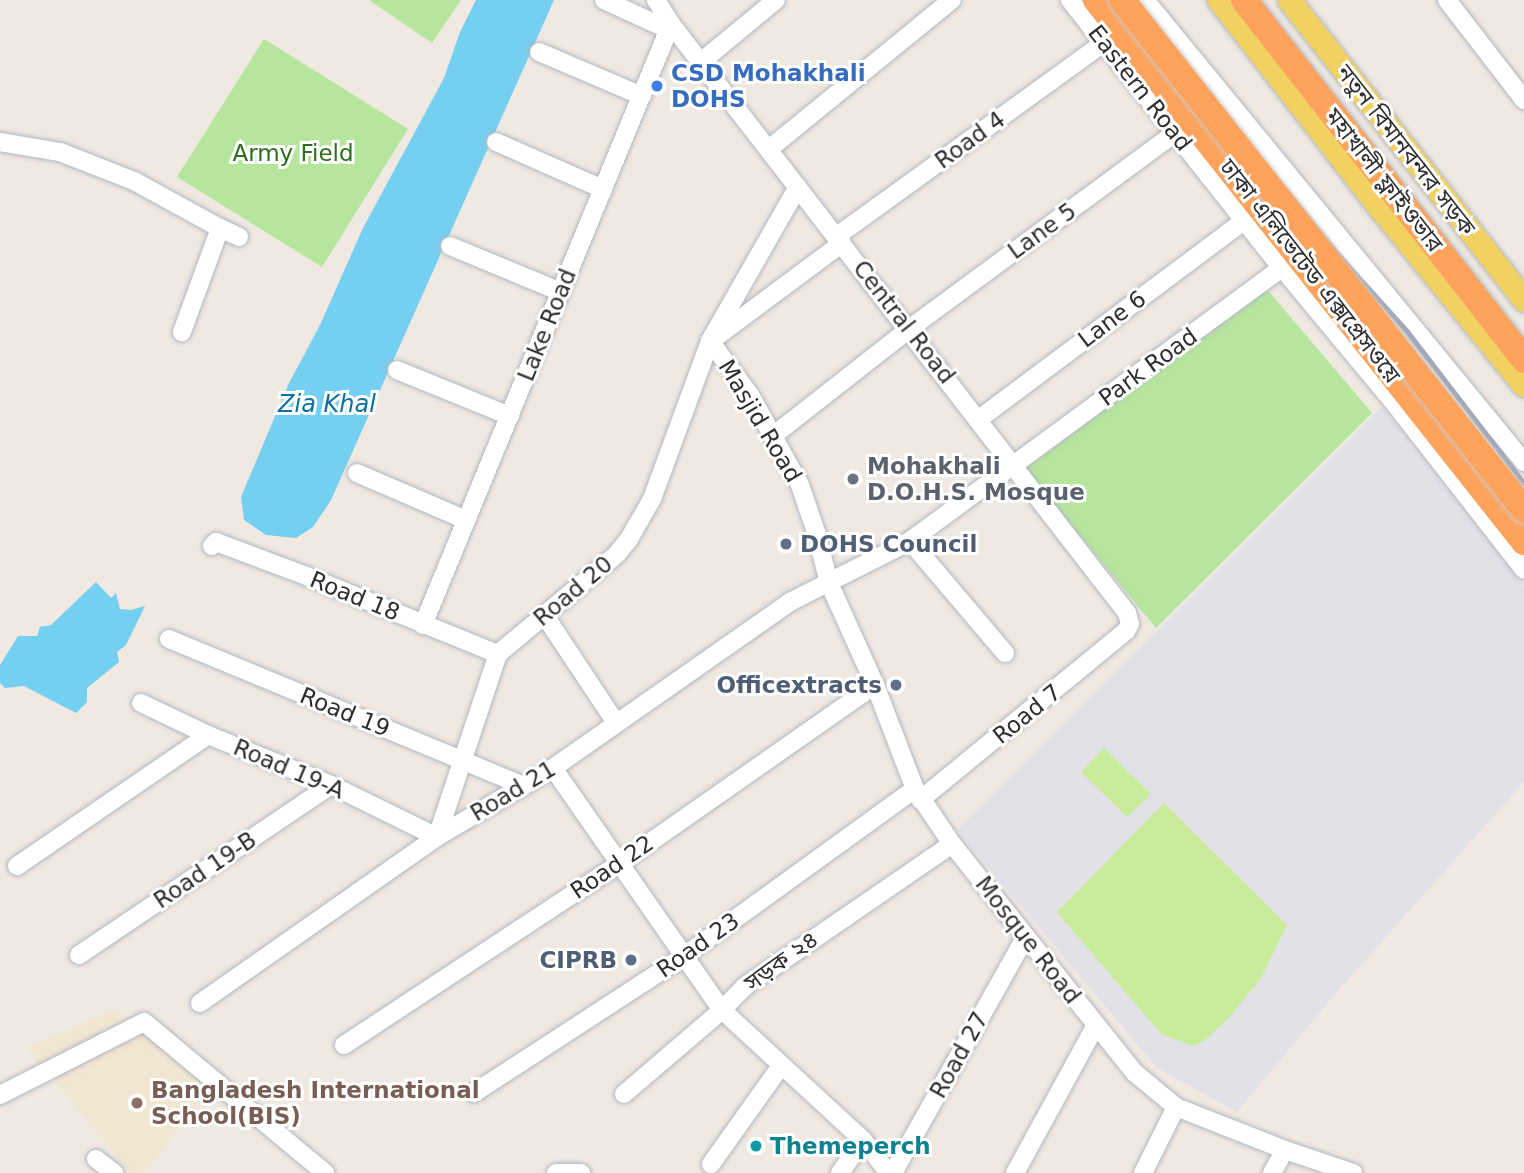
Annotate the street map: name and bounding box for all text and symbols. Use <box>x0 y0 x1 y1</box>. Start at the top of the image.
street label: Eastern Road <box>1082 19 1198 157</box>
place label: CSD Mohakhali DOHS <box>671 59 866 113</box>
street label: নতুন বিমানবন্দর সড়ক <box>1331 59 1481 241</box>
marker: CSD Mohakhali DOHS <box>649 78 665 94</box>
street label: মহাখালী ফ্লাইওভার <box>1319 103 1449 257</box>
street label: Road 4 <box>930 105 1010 175</box>
park label: Army Field <box>232 139 354 167</box>
street label: ঢাকা এলিভেটেড এক্সপ্রেসওয়ে <box>1214 154 1406 388</box>
street label: Lane 5 <box>1003 197 1081 265</box>
street label: Central Road <box>847 255 961 389</box>
street label: Lake Road <box>512 265 582 385</box>
street label: Lane 6 <box>1073 285 1151 353</box>
street label: Park Road <box>1093 322 1203 412</box>
street label: Masjid Road <box>713 355 807 487</box>
water label: Zia Khal <box>278 391 376 419</box>
place label: Mohakhali D.O.H.S. Mosque <box>867 452 1085 506</box>
marker: Mohakhali D.O.H.S. Mosque <box>845 471 861 487</box>
place label: DOHS Council <box>800 530 977 558</box>
marker: DOHS Council <box>778 536 794 552</box>
street label: Road 20 <box>528 550 618 632</box>
street label: Road 18 <box>306 566 404 626</box>
place label: Officextracts <box>717 671 882 699</box>
marker: Officextracts <box>888 677 904 693</box>
street label: Road 7 <box>987 678 1067 750</box>
street label: Road 19 <box>296 682 394 742</box>
street label: Road 19-A <box>229 733 349 805</box>
street label: Road 21 <box>465 755 561 827</box>
street label: Road 19-B <box>149 826 261 914</box>
street label: Road 22 <box>565 829 659 905</box>
street label: Mosque Road <box>970 871 1086 1009</box>
street label: Road 23 <box>651 907 745 983</box>
street label: সড়ক ২৪ <box>739 925 823 997</box>
place label: CIPRB <box>539 946 617 974</box>
marker: CIPRB <box>623 952 639 968</box>
street label: Road 27 <box>924 1007 994 1103</box>
place label: Bangladesh International School(BIS) <box>151 1076 480 1130</box>
marker: Bangladesh International School(BIS) <box>129 1095 145 1111</box>
place label: Themeperch <box>770 1132 931 1160</box>
marker: Themeperch <box>748 1138 764 1154</box>

